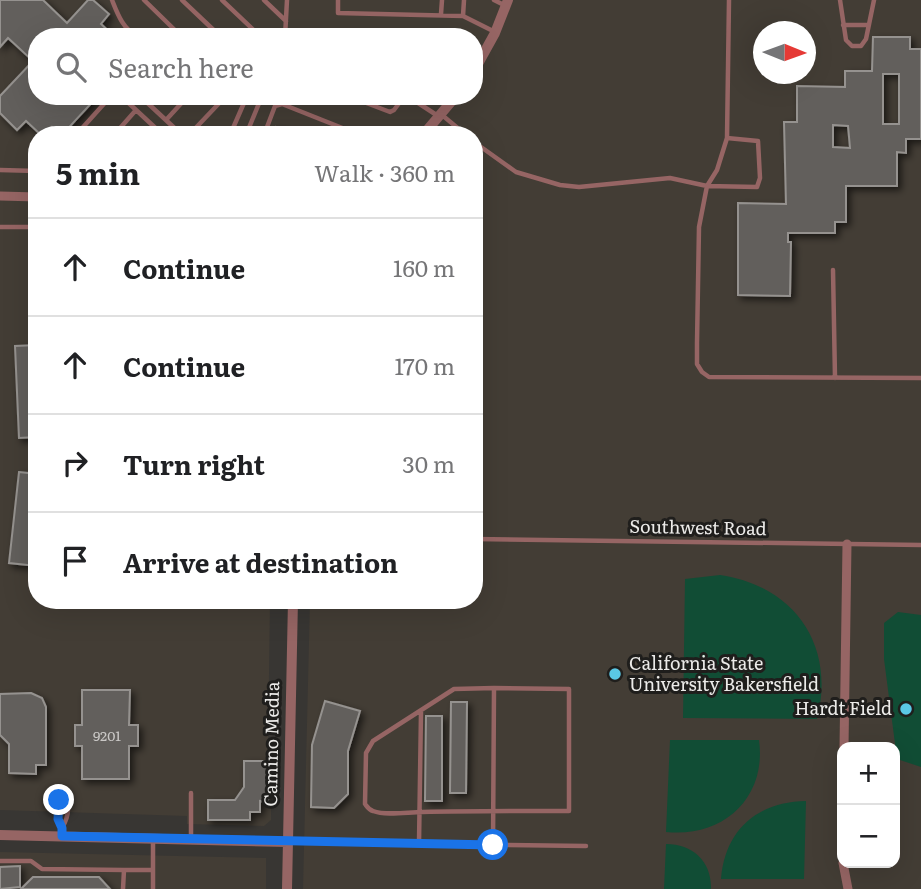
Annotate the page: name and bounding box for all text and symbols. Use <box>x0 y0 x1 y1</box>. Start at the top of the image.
north arrow <box>753 21 816 84</box>
search box <box>28 28 483 105</box>
text: Search here <box>108 47 254 86</box>
icon: search <box>52 48 90 86</box>
text: 5 min <box>56 150 140 194</box>
text: Walk · 360 m <box>314 155 455 189</box>
icon: ahead <box>56 248 94 286</box>
text: Continue <box>123 248 245 287</box>
text: 160 m <box>393 250 455 284</box>
icon: ahead <box>56 346 94 384</box>
text: Continue <box>123 346 245 385</box>
text: 170 m <box>394 348 455 382</box>
icon: right <box>56 444 94 482</box>
text: Turn right <box>123 444 265 483</box>
text: 30 m <box>402 446 455 480</box>
street label: Southwest Road <box>629 512 767 541</box>
icon: arrive <box>56 542 94 580</box>
text: Arrive at destination <box>123 542 398 581</box>
place label: California State University Bakersfield <box>629 649 819 697</box>
marker: California State University Bakersfield <box>607 666 623 682</box>
street label: Camino Media <box>256 681 285 807</box>
place label: Hardt Field <box>794 694 892 721</box>
marker: Hardt Field <box>898 701 914 717</box>
house number: 9201 <box>93 725 121 745</box>
map controls <box>837 742 900 868</box>
button: + <box>837 742 900 805</box>
route end <box>43 784 74 815</box>
button: − <box>837 805 900 868</box>
route start <box>477 829 508 860</box>

